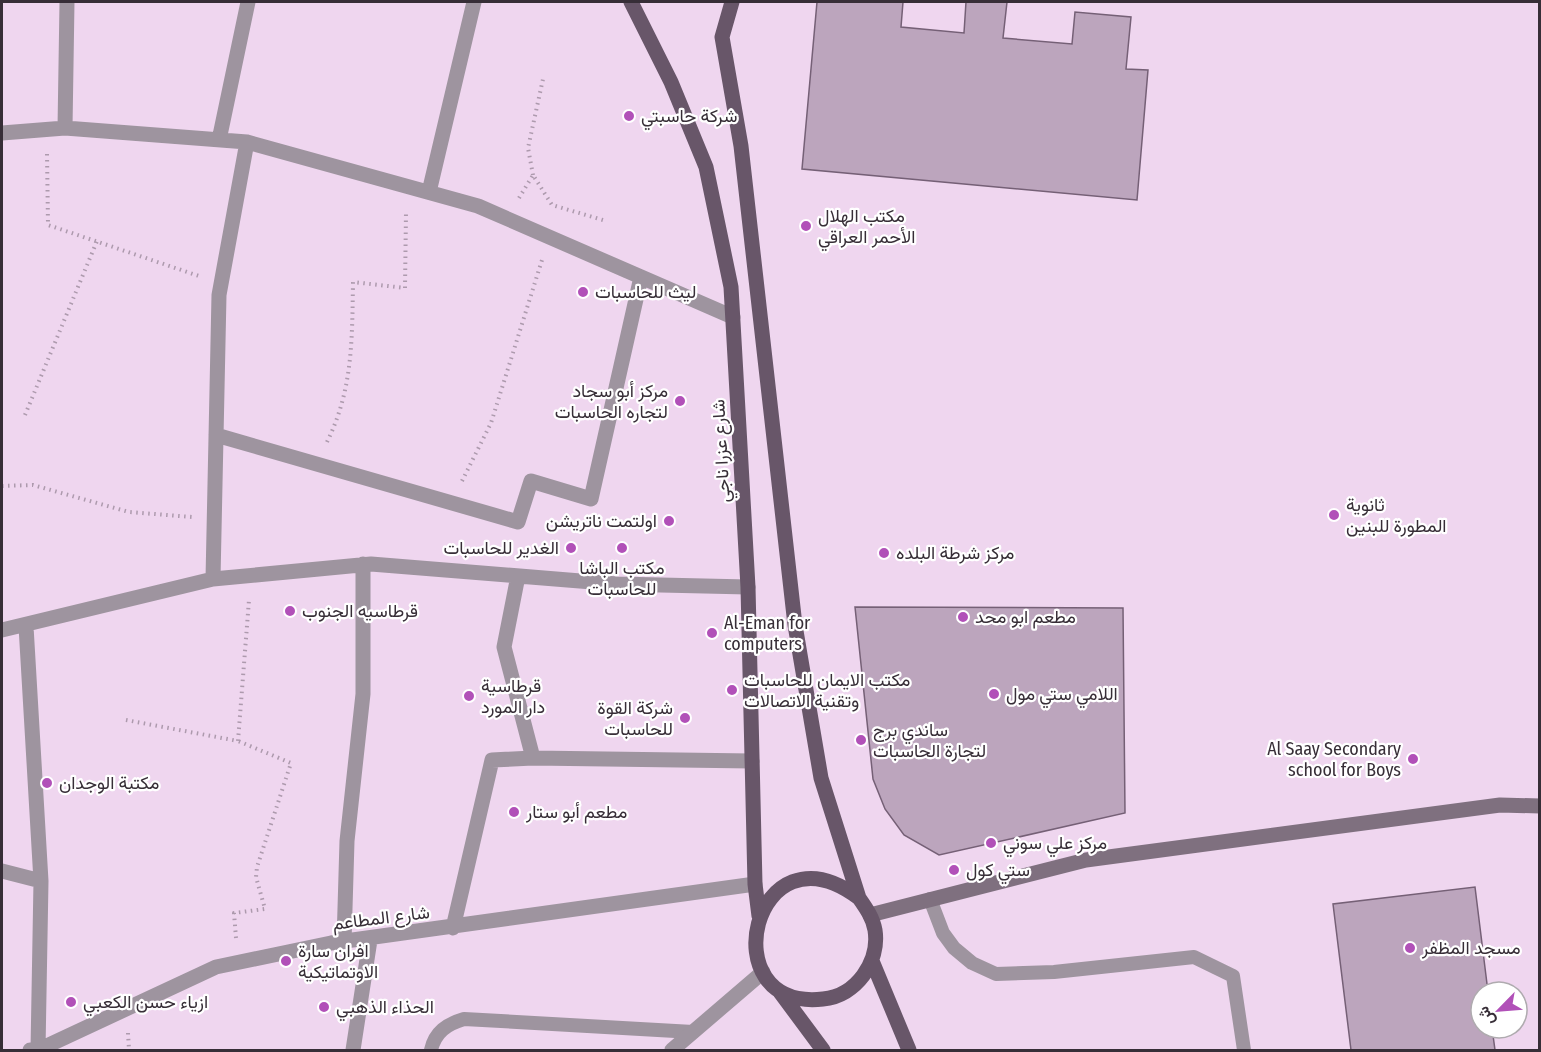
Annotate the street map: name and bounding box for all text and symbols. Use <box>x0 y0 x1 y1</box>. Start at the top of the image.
place label: شركة حاسبتي <box>641 105 737 131</box>
marker: شركة حاسبتي <box>622 109 636 123</box>
place label: مكتب الهلال الأحمر العراقي <box>818 205 915 252</box>
marker: مكتب الهلال الأحمر العراقي <box>799 219 813 233</box>
place label: ليث للحاسبات <box>595 281 696 303</box>
marker: ليث للحاسبات <box>576 285 590 299</box>
place label: مركز أبو سجاد لتجاره الحاسبات <box>555 380 668 423</box>
marker: مركز أبو سجاد لتجاره الحاسبات <box>673 394 687 408</box>
street label: شارع عزرا ناجي <box>707 399 739 503</box>
place label: ثانوية المطورة للبنين <box>1346 494 1447 537</box>
marker: ثانوية المطورة للبنين <box>1327 508 1341 522</box>
place label: اولتمت ناتريشن <box>546 510 657 532</box>
marker: اولتمت ناتريشن <box>662 514 676 528</box>
place label: الغدير للحاسبات <box>444 537 559 559</box>
marker: الغدير للحاسبات <box>564 541 578 555</box>
marker: مكتب الباشا للحاسبات <box>615 541 629 555</box>
place label: مركز شرطة البلده <box>896 542 1014 564</box>
marker: مركز شرطة البلده <box>877 546 891 560</box>
place label: مكتب الباشا للحاسبات <box>579 557 665 600</box>
place label: قرطاسيه الجنوب <box>302 600 418 622</box>
marker: قرطاسيه الجنوب <box>283 604 297 618</box>
place label: مطعم ابو محد <box>975 606 1076 629</box>
marker: مطعم ابو محد <box>956 610 970 624</box>
place label: Al-Eman for computers <box>724 612 811 655</box>
marker: Al-Eman for computers <box>705 626 719 640</box>
place label: مكتب الايمان للحاسبات وتقنية الاتصالات <box>744 669 910 712</box>
place label: قرطاسية دار المورد <box>481 675 545 718</box>
marker: مكتب الايمان للحاسبات وتقنية الاتصالات <box>725 683 739 697</box>
place label: اللامي ستي مول <box>1006 683 1118 709</box>
marker: اللامي ستي مول <box>987 687 1001 701</box>
marker: قرطاسية دار المورد <box>462 689 476 703</box>
place label: شركة القوة للحاسبات <box>597 697 673 740</box>
marker: شركة القوة للحاسبات <box>678 711 692 725</box>
place label: ساندي برج لتجارة الحاسبات <box>873 719 986 762</box>
marker: ساندي برج لتجارة الحاسبات <box>854 733 868 747</box>
place label: Al Saay Secondary school for Boys <box>1267 738 1401 781</box>
marker: Al Saay Secondary school for Boys <box>1406 752 1420 766</box>
place label: مكتبة الوجدان <box>59 772 159 794</box>
marker: مكتبة الوجدان <box>40 776 54 790</box>
place label: مطعم أبو ستار <box>525 801 627 824</box>
marker: مطعم أبو ستار <box>507 805 521 819</box>
place label: مركز علي سوني <box>1003 832 1107 858</box>
marker: مركز علي سوني <box>984 836 998 850</box>
place label: ستي كول <box>966 859 1030 885</box>
marker: ستي كول <box>947 863 961 877</box>
street label: شارع المطاعم <box>331 901 431 936</box>
place label: مسجد المظفر <box>1421 937 1521 959</box>
place label: افران سارة الاوتماتيكية <box>298 940 378 983</box>
marker: مسجد المظفر <box>1403 941 1417 955</box>
marker: افران سارة الاوتماتيكية <box>279 954 293 968</box>
north arrow <box>1469 980 1529 1040</box>
place label: ازياء حسن الكعبي <box>83 991 208 1017</box>
marker: ازياء حسن الكعبي <box>64 995 78 1009</box>
place label: الحذاء الذهبي <box>336 996 434 1022</box>
marker: الحذاء الذهبي <box>317 1000 331 1014</box>
text: ش <box>1473 1003 1499 1029</box>

